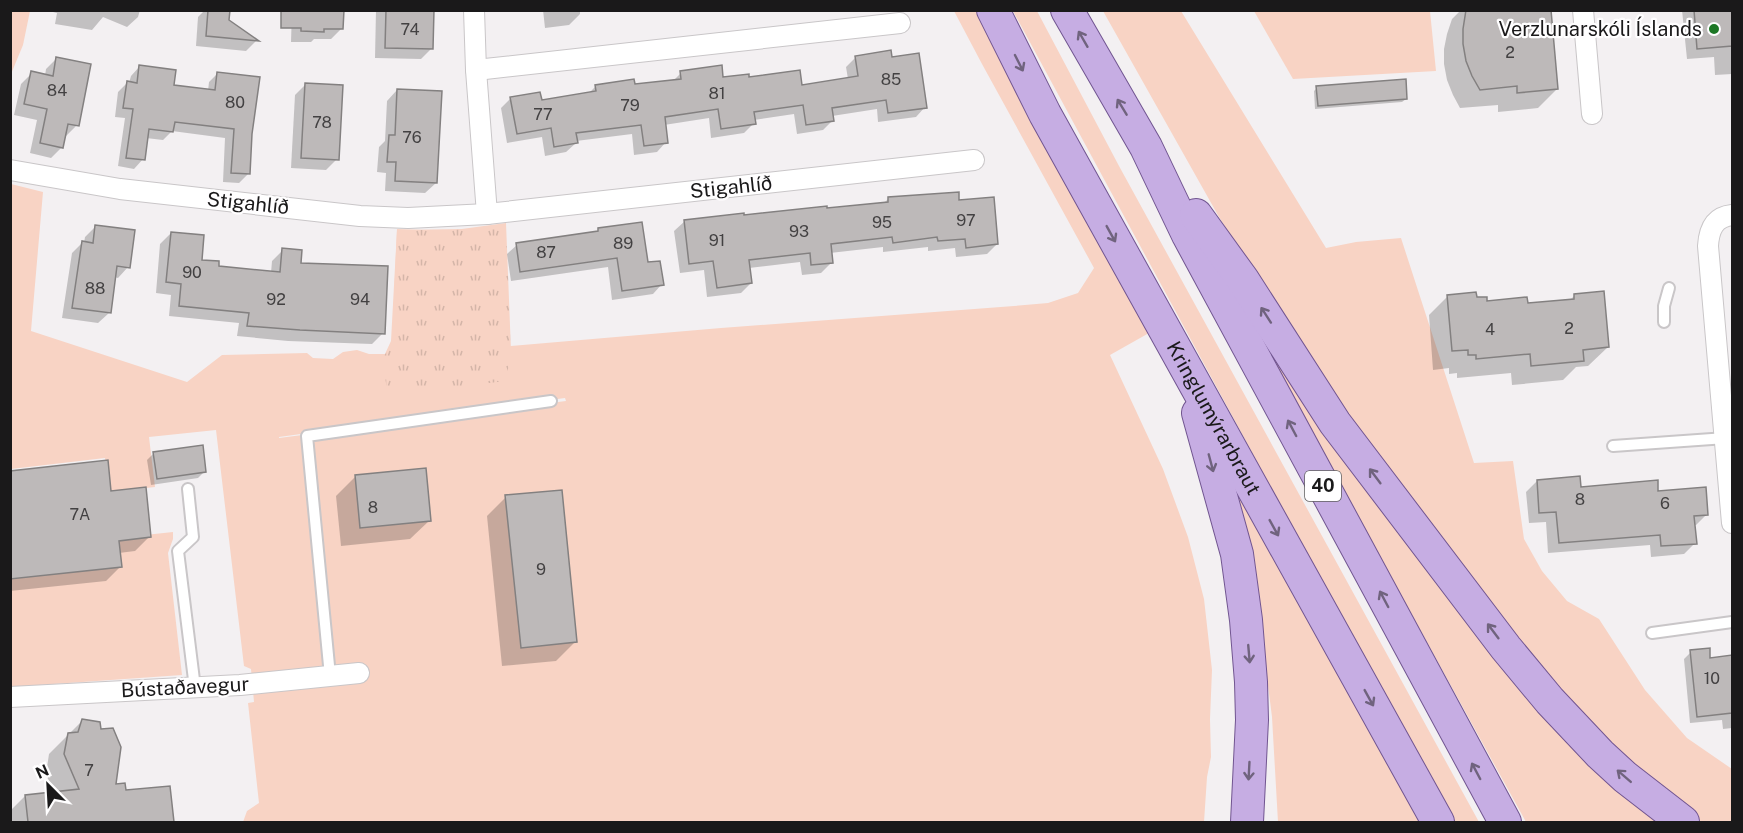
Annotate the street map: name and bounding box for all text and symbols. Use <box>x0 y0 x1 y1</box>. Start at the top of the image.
place label: Verzlunarskóli Íslands <box>1498 16 1702 41</box>
house number: 74 <box>400 20 420 39</box>
marker: Verzlunarskóli Íslands <box>1707 22 1721 36</box>
one-way arrow <box>1076 30 1088 47</box>
house number: 2 <box>1505 43 1515 62</box>
one-way arrow <box>1014 53 1025 71</box>
house number: 85 <box>881 70 901 89</box>
house number: 84 <box>47 81 67 100</box>
house number: 81 <box>709 84 725 103</box>
house number: 80 <box>225 93 245 112</box>
house number: 79 <box>620 96 640 115</box>
one-way arrow <box>1116 99 1128 116</box>
house number: 77 <box>533 105 553 124</box>
house number: 78 <box>312 113 332 132</box>
house number: 76 <box>402 128 422 147</box>
street label: Stigahlíð <box>689 171 773 203</box>
street label: Stigahlíð <box>206 187 290 219</box>
house number: 97 <box>956 211 976 230</box>
house number: 95 <box>872 213 892 232</box>
house number: 93 <box>789 222 809 241</box>
one-way arrow <box>1106 226 1118 243</box>
house number: 91 <box>709 231 725 250</box>
house number: 89 <box>613 234 633 253</box>
house number: 87 <box>536 243 556 262</box>
house number: 90 <box>182 263 202 282</box>
house number: 88 <box>85 279 105 298</box>
house number: 92 <box>266 290 286 309</box>
house number: 94 <box>350 290 370 309</box>
one-way arrow <box>1259 307 1271 324</box>
house number: 2 <box>1564 319 1574 338</box>
house number: 4 <box>1485 320 1495 339</box>
street label: Kringlumýrarbraut <box>1162 337 1266 499</box>
one-way arrow <box>1286 419 1297 437</box>
one-way arrow <box>1206 453 1217 472</box>
one-way arrow <box>1369 468 1382 484</box>
road number: 40 <box>1305 471 1341 501</box>
house number: 8 <box>1575 490 1585 509</box>
house number: 6 <box>1660 494 1670 513</box>
house number: 8 <box>368 498 378 517</box>
house number: 7A <box>70 505 90 524</box>
one-way arrow <box>1268 519 1280 536</box>
house number: 9 <box>536 560 546 579</box>
one-way arrow <box>1378 591 1389 609</box>
one-way arrow <box>1487 624 1500 640</box>
one-way arrow <box>1244 643 1255 663</box>
house number: 10 <box>1704 669 1720 688</box>
street label: Bústaðavegur <box>120 672 250 702</box>
one-way arrow <box>1363 689 1375 706</box>
north arrow <box>18 755 78 815</box>
text: N <box>33 761 52 783</box>
house number: 7 <box>84 761 94 780</box>
one-way arrow <box>1244 761 1255 780</box>
one-way arrow <box>1470 763 1482 780</box>
one-way arrow <box>1617 769 1632 783</box>

